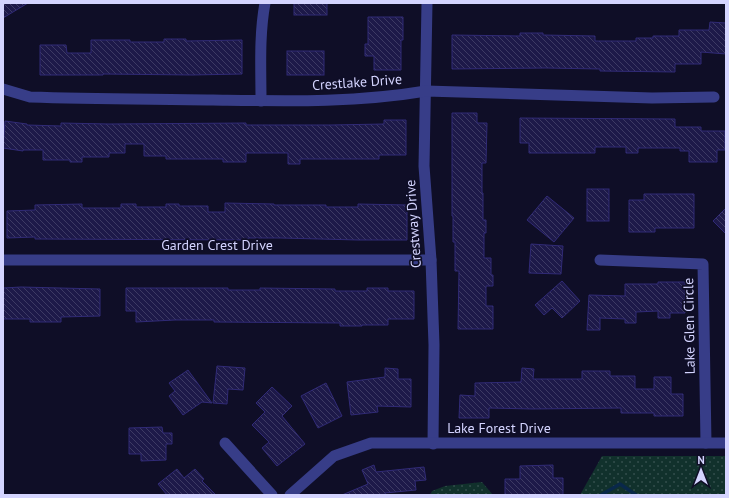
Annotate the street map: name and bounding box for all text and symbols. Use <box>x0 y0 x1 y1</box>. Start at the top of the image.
street label: Crestlake Drive <box>311 70 403 94</box>
street label: Crestway Drive <box>401 179 425 269</box>
street label: Garden Crest Drive <box>161 236 273 254</box>
street label: Lake Glen Circle <box>679 278 699 374</box>
street label: Lake Forest Drive <box>447 419 551 437</box>
north arrow <box>681 450 721 490</box>
text: N <box>697 453 705 467</box>

